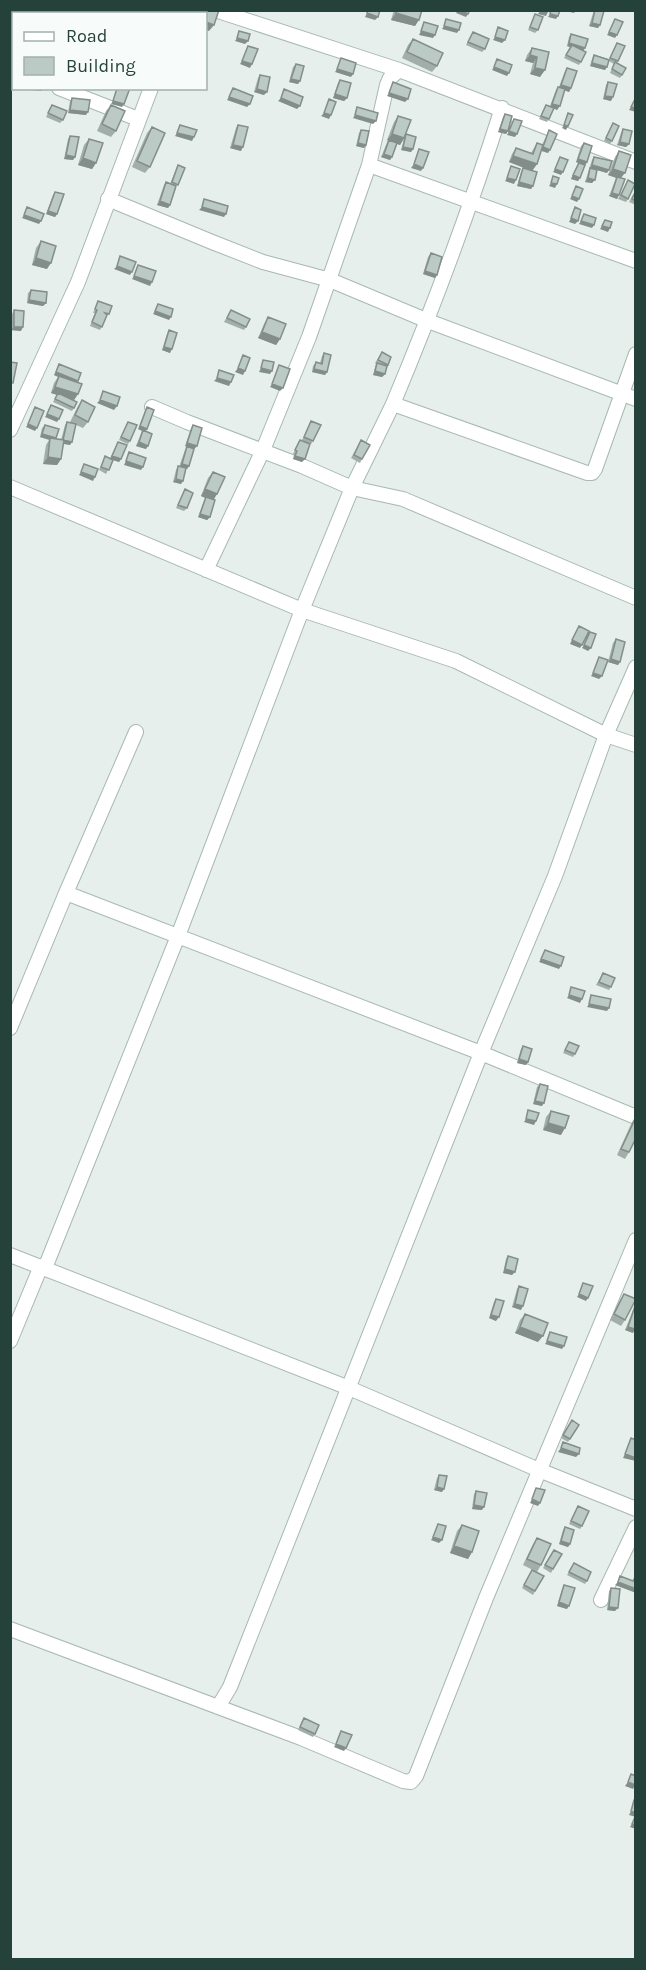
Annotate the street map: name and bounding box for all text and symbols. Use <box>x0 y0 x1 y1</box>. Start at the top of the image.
legend <box>12 12 207 90</box>
text: Road <box>66 25 107 47</box>
text: Building <box>66 55 136 77</box>

